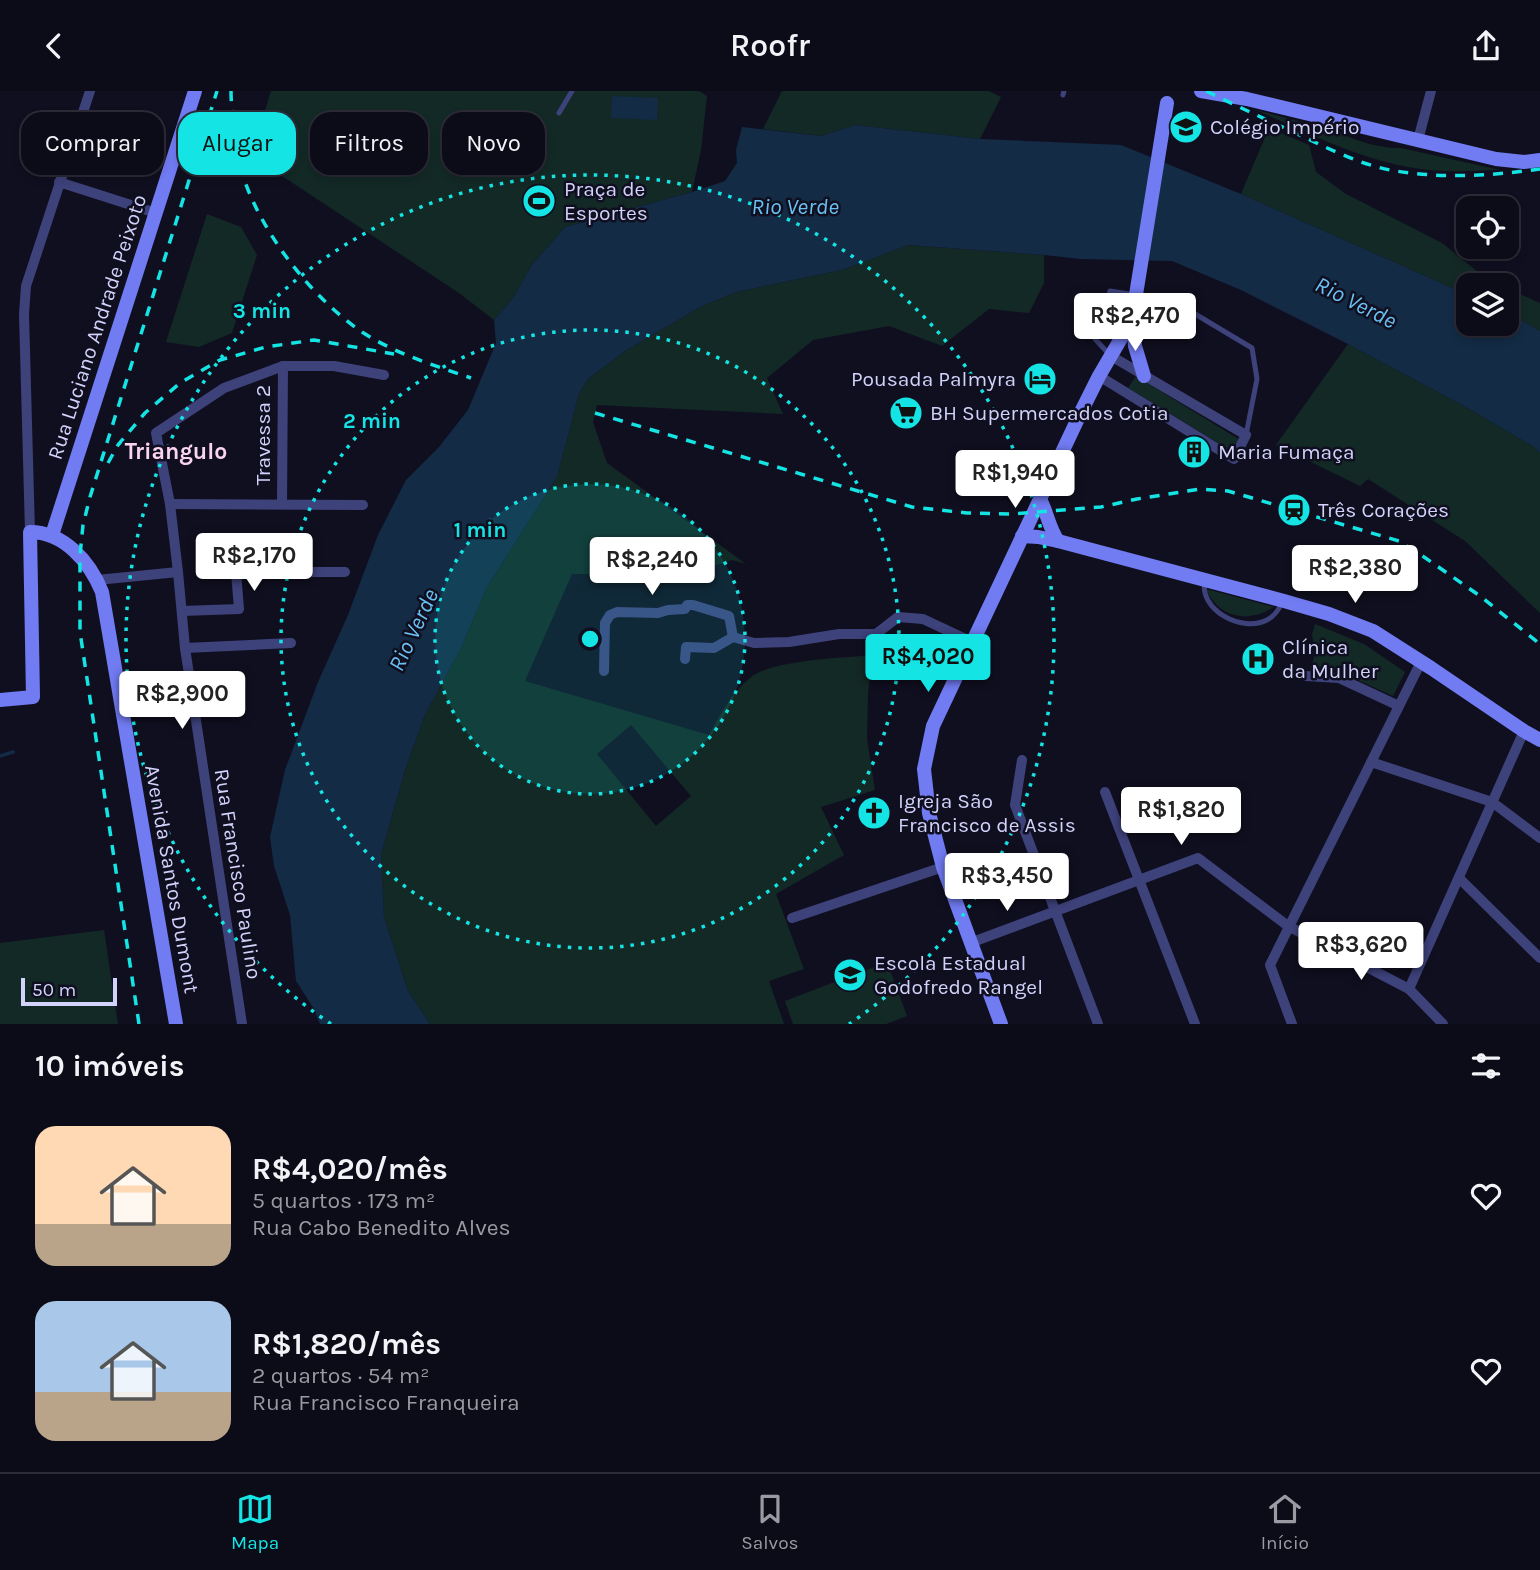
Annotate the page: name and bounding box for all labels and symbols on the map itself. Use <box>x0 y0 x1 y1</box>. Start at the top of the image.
school or university icon: Colégio Império <box>1167 108 1205 146</box>
place label: Colégio Império <box>1210 115 1360 139</box>
place label: Praça de Esportes <box>564 177 648 225</box>
sports icon: Praça de Esportes <box>520 182 558 220</box>
street label: Rua Luciano Andrade Peixoto <box>43 191 151 463</box>
water label: Rio Verde <box>751 193 839 220</box>
water label: Rio Verde <box>1311 271 1401 335</box>
pin: R$2,470 <box>1070 293 1200 353</box>
text: 3 min <box>233 299 291 323</box>
hotel icon: Pousada Palmyra <box>1021 360 1059 398</box>
place label: Pousada Palmyra <box>851 367 1016 391</box>
street label: Travessa 2 <box>251 385 275 485</box>
supermarket icon: BH Supermercados Cotia <box>887 394 925 432</box>
place label: BH Supermercados Cotia <box>930 401 1169 425</box>
text: 2 min <box>343 409 401 433</box>
building icon: Maria Fumaça <box>1175 433 1213 471</box>
district label: Triangulo <box>125 438 227 465</box>
place label: Maria Fumaça <box>1218 440 1355 464</box>
pin: R$1,940 <box>950 451 1080 510</box>
station icon: Três Corações <box>1275 491 1313 529</box>
place label: Três Corações <box>1318 498 1449 522</box>
text: 1 min <box>454 518 506 542</box>
pin: R$2,170 <box>189 533 319 593</box>
pin: R$2,240 <box>587 538 717 597</box>
pin: R$2,380 <box>1290 545 1420 605</box>
water label: Rio Verde <box>383 585 444 676</box>
centre of rings <box>578 627 602 651</box>
pin: R$4,020 <box>863 635 993 694</box>
place label: Clínica da Mulher <box>1282 635 1379 683</box>
hospital icon: Clínica da Mulher <box>1239 640 1277 678</box>
pin: R$2,900 <box>117 671 247 731</box>
street label: Avenida Santos Dumont <box>140 763 204 995</box>
street label: Rua Francisco Paulino <box>210 767 266 981</box>
pin: R$1,820 <box>1116 787 1246 847</box>
place label: Igreja São Francisco de Assis <box>898 789 1076 837</box>
church icon: Igreja São Francisco de Assis <box>855 794 893 832</box>
pin: R$3,450 <box>942 853 1072 913</box>
pin: R$3,620 <box>1296 923 1426 982</box>
place label: Escola Estadual Godofredo Rangel <box>874 951 1043 999</box>
school or university icon: Escola Estadual Godofredo Rangel <box>831 956 869 994</box>
scale bar <box>21 975 117 1007</box>

